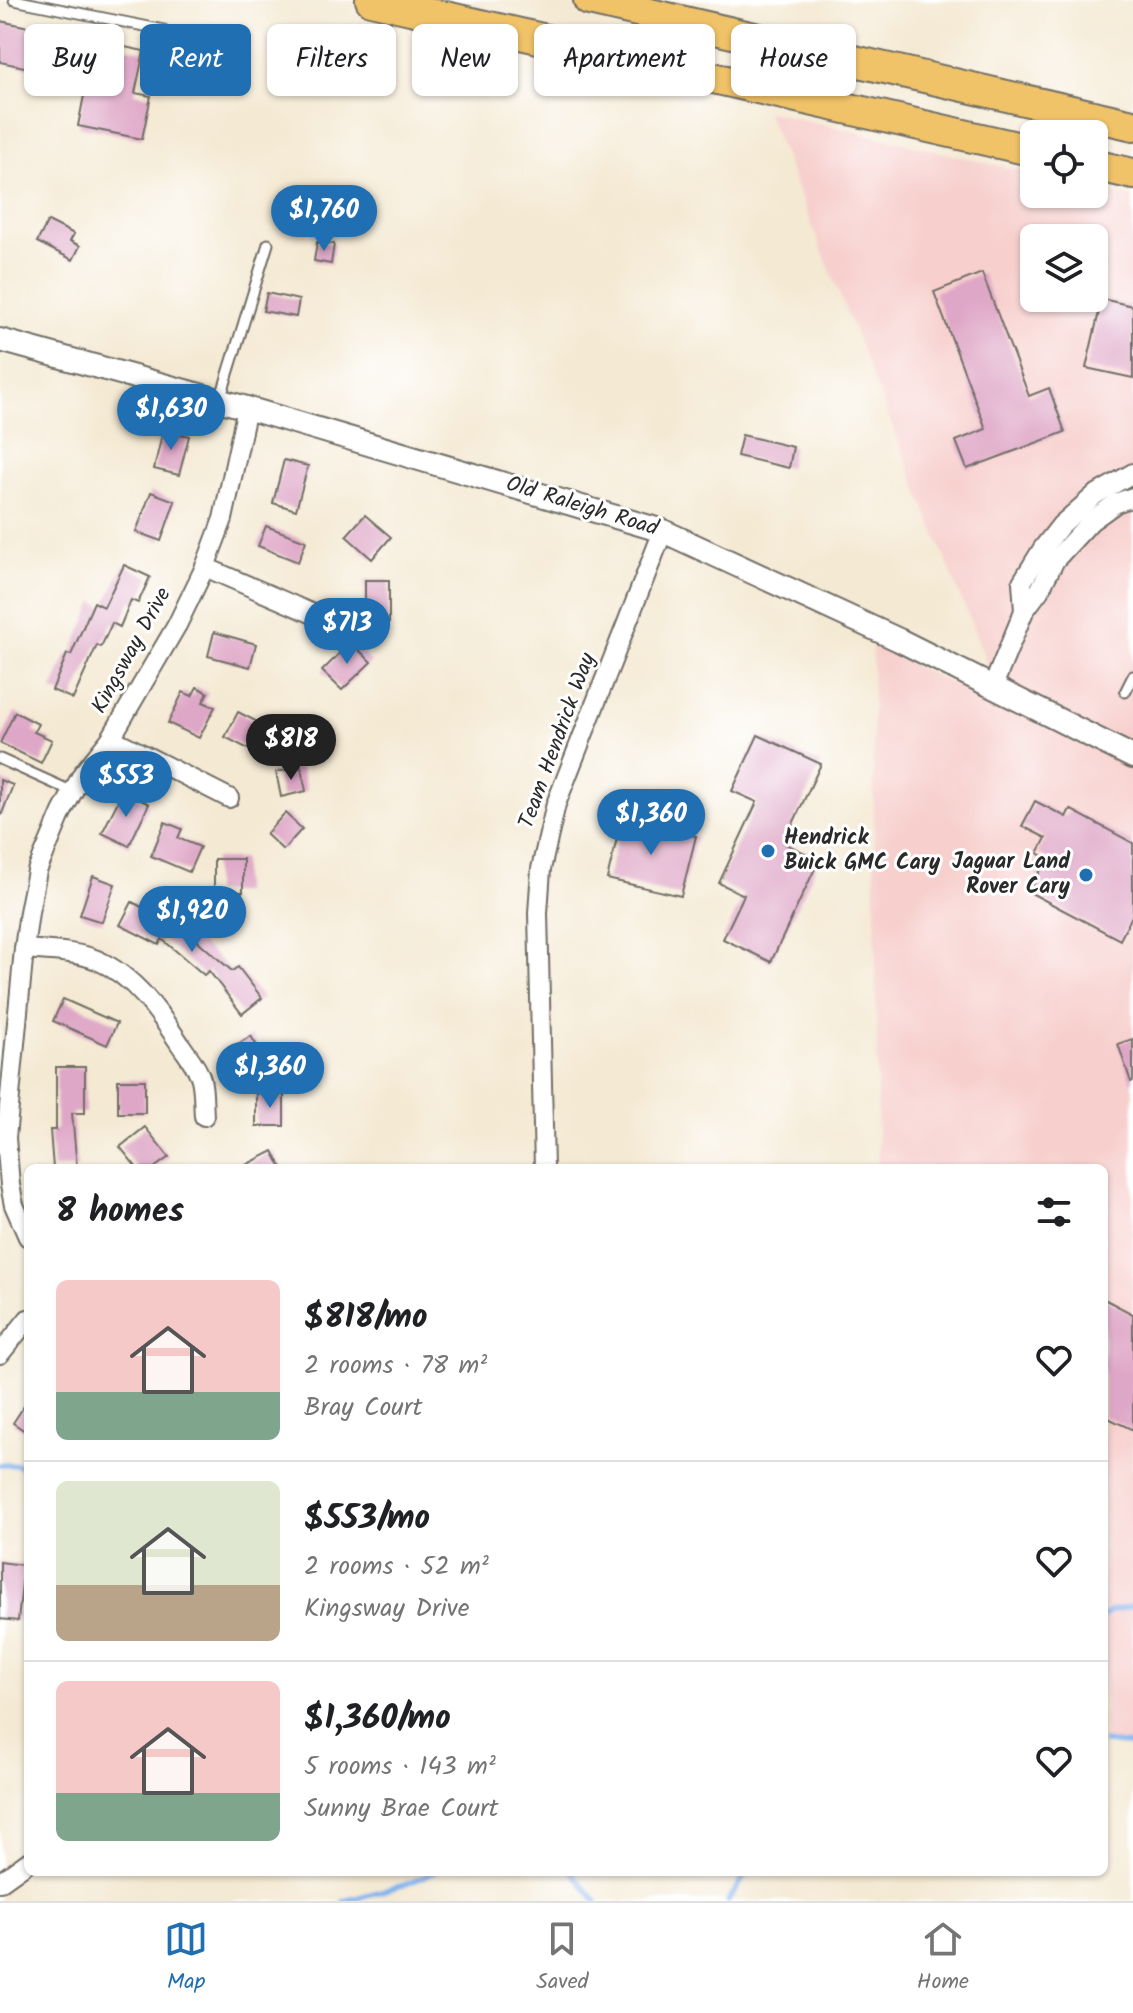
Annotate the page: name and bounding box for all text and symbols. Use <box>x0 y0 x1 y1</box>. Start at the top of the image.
chip: Buy <box>24 24 124 96</box>
chip: Rent <box>140 24 251 96</box>
chip: Filters <box>267 24 396 96</box>
chip: New <box>412 24 518 96</box>
chip: Apartment <box>534 24 715 96</box>
chip: House <box>731 24 856 96</box>
map controls <box>1020 120 1108 312</box>
button: locate <box>1020 120 1108 208</box>
pin: $1,760 <box>259 185 389 253</box>
text: $1,760 <box>289 190 359 232</box>
button: layers <box>1020 224 1108 312</box>
pin: $1,630 <box>106 384 236 452</box>
text: $1,630 <box>135 389 207 431</box>
street label: Old Raleigh Road <box>502 467 663 547</box>
street label: Kingsway Drive <box>83 581 181 721</box>
pin: $713 <box>300 598 394 666</box>
text: $713 <box>322 603 372 645</box>
street label: Team Hendrick Way <box>510 647 606 834</box>
pin: $818 <box>244 714 338 782</box>
text: $818 <box>264 719 318 761</box>
pin: $553 <box>79 751 173 819</box>
text: $553 <box>98 756 154 798</box>
pin: $1,360 <box>586 789 716 857</box>
text: $1,360 <box>615 794 687 836</box>
place label: Hendrick Buick GMC Cary <box>784 821 941 881</box>
marker: Hendrick Buick GMC Cary <box>759 842 777 860</box>
place label: Jaguar Land Rover Cary <box>952 845 1071 905</box>
marker: Jaguar Land Rover Cary <box>1077 866 1095 884</box>
pin: $1,920 <box>127 886 257 954</box>
text: $1,920 <box>156 891 228 933</box>
pin: $1,360 <box>205 1042 335 1110</box>
text: $1,360 <box>234 1047 306 1089</box>
text: 8 homes <box>56 1185 184 1239</box>
icon: filters <box>1032 1190 1076 1234</box>
text: $818/mo <box>304 1291 427 1345</box>
icon: home <box>120 1312 216 1408</box>
icon: heart <box>1032 1338 1076 1382</box>
text: 2 rooms · 78 m² <box>304 1345 487 1387</box>
text: Bray Court <box>304 1387 423 1429</box>
text: $553/mo <box>304 1492 430 1546</box>
icon: home <box>120 1513 216 1609</box>
icon: heart <box>1032 1539 1076 1583</box>
text: 2 rooms · 52 m² <box>304 1546 489 1588</box>
text: Kingsway Drive <box>304 1588 469 1630</box>
text: $1,360/mo <box>304 1692 451 1746</box>
icon: home <box>120 1713 216 1809</box>
icon: heart <box>1032 1739 1076 1783</box>
text: 5 rooms · 143 m² <box>304 1746 496 1788</box>
text: Sunny Brae Court <box>304 1788 499 1830</box>
tab: Map <box>164 1917 208 2000</box>
tab: Saved <box>536 1917 589 2000</box>
tab: Home <box>917 1917 969 2000</box>

